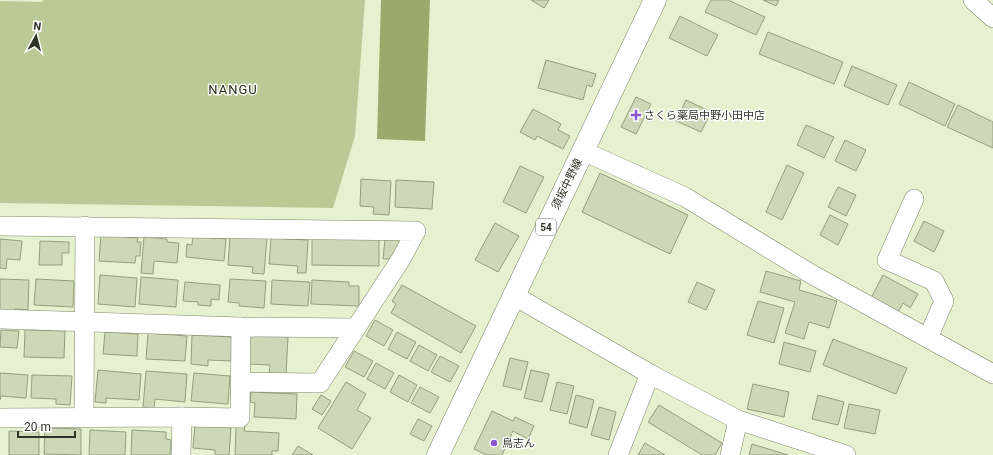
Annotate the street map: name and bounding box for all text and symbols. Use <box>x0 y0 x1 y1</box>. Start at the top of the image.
north arrow <box>16 16 56 56</box>
text: N <box>33 20 42 34</box>
district label: NANGU <box>208 82 258 97</box>
place label: さくら薬局中野小田中店 <box>644 109 765 122</box>
marker: さくら薬局中野小田中店 <box>631 110 641 120</box>
street label: 須坂中野線 <box>549 156 585 212</box>
road number: 54 <box>536 219 556 235</box>
scale bar <box>18 413 75 439</box>
text: 20 m <box>24 420 51 434</box>
place label: 鳥志ん <box>502 437 535 450</box>
marker: 鳥志ん <box>489 438 499 448</box>

